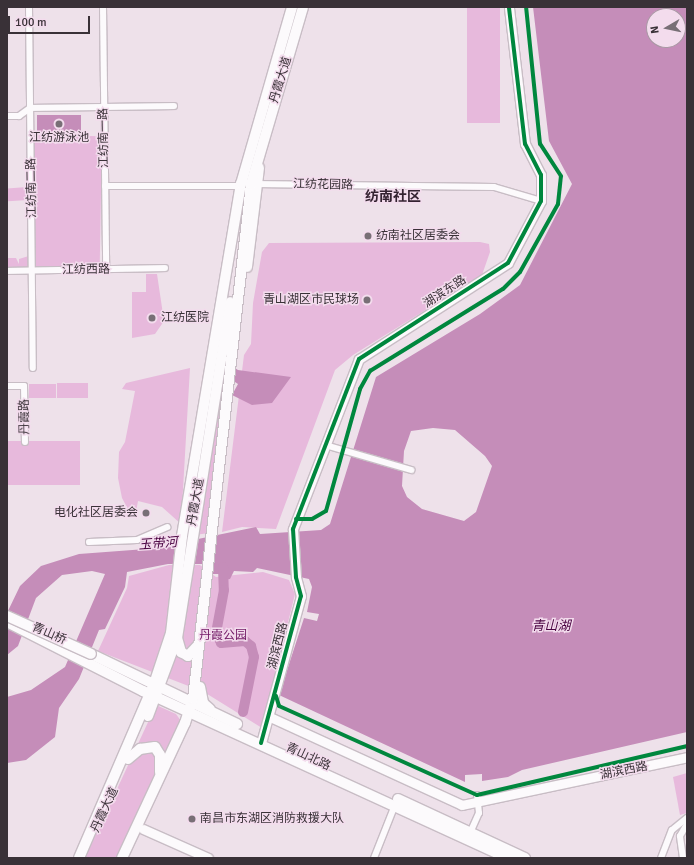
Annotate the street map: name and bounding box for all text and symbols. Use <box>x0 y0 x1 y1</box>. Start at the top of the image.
scale bar <box>10 8 92 34</box>
north arrow <box>646 8 686 48</box>
text: 100 m <box>15 15 47 30</box>
text: N <box>648 25 662 35</box>
street label: 丹霞大道 <box>267 55 295 105</box>
street label: 江纺南一路 <box>96 108 112 168</box>
marker: 江纺游泳池 <box>54 119 64 129</box>
place label: 江纺游泳池 <box>29 131 89 145</box>
street label: 江纺南二路 <box>24 158 40 218</box>
street label: 江纺花园路 <box>293 177 353 193</box>
district label: 纺南社区 <box>365 189 421 205</box>
place label: 纺南社区居委会 <box>376 229 460 243</box>
marker: 纺南社区居委会 <box>363 231 373 241</box>
street label: 江纺西路 <box>62 262 110 278</box>
street label: 湖滨东路 <box>421 273 469 311</box>
place label: 青山湖区市民球场 <box>263 293 359 307</box>
marker: 青山湖区市民球场 <box>362 295 372 305</box>
place label: 江纺医院 <box>161 311 209 325</box>
marker: 江纺医院 <box>146 312 158 324</box>
street label: 丹霞路 <box>17 399 33 435</box>
street label: 丹霞大道 <box>185 477 207 527</box>
place label: 电化社区居委会 <box>54 506 138 520</box>
marker: 电化社区居委会 <box>141 508 151 518</box>
water label: 玉带河 <box>138 535 178 553</box>
water label: 青山湖 <box>532 618 570 634</box>
street label: 青山桥 <box>30 620 68 648</box>
street label: 湖滨西路 <box>265 621 291 671</box>
park label: 丹霞公园 <box>199 629 247 643</box>
street label: 青山北路 <box>283 740 333 774</box>
street label: 湖滨西路 <box>599 759 649 783</box>
street label: 丹霞大道 <box>88 785 122 835</box>
place label: 南昌市东湖区消防救援大队 <box>200 812 344 826</box>
marker: 南昌市东湖区消防救援大队 <box>187 814 197 824</box>

